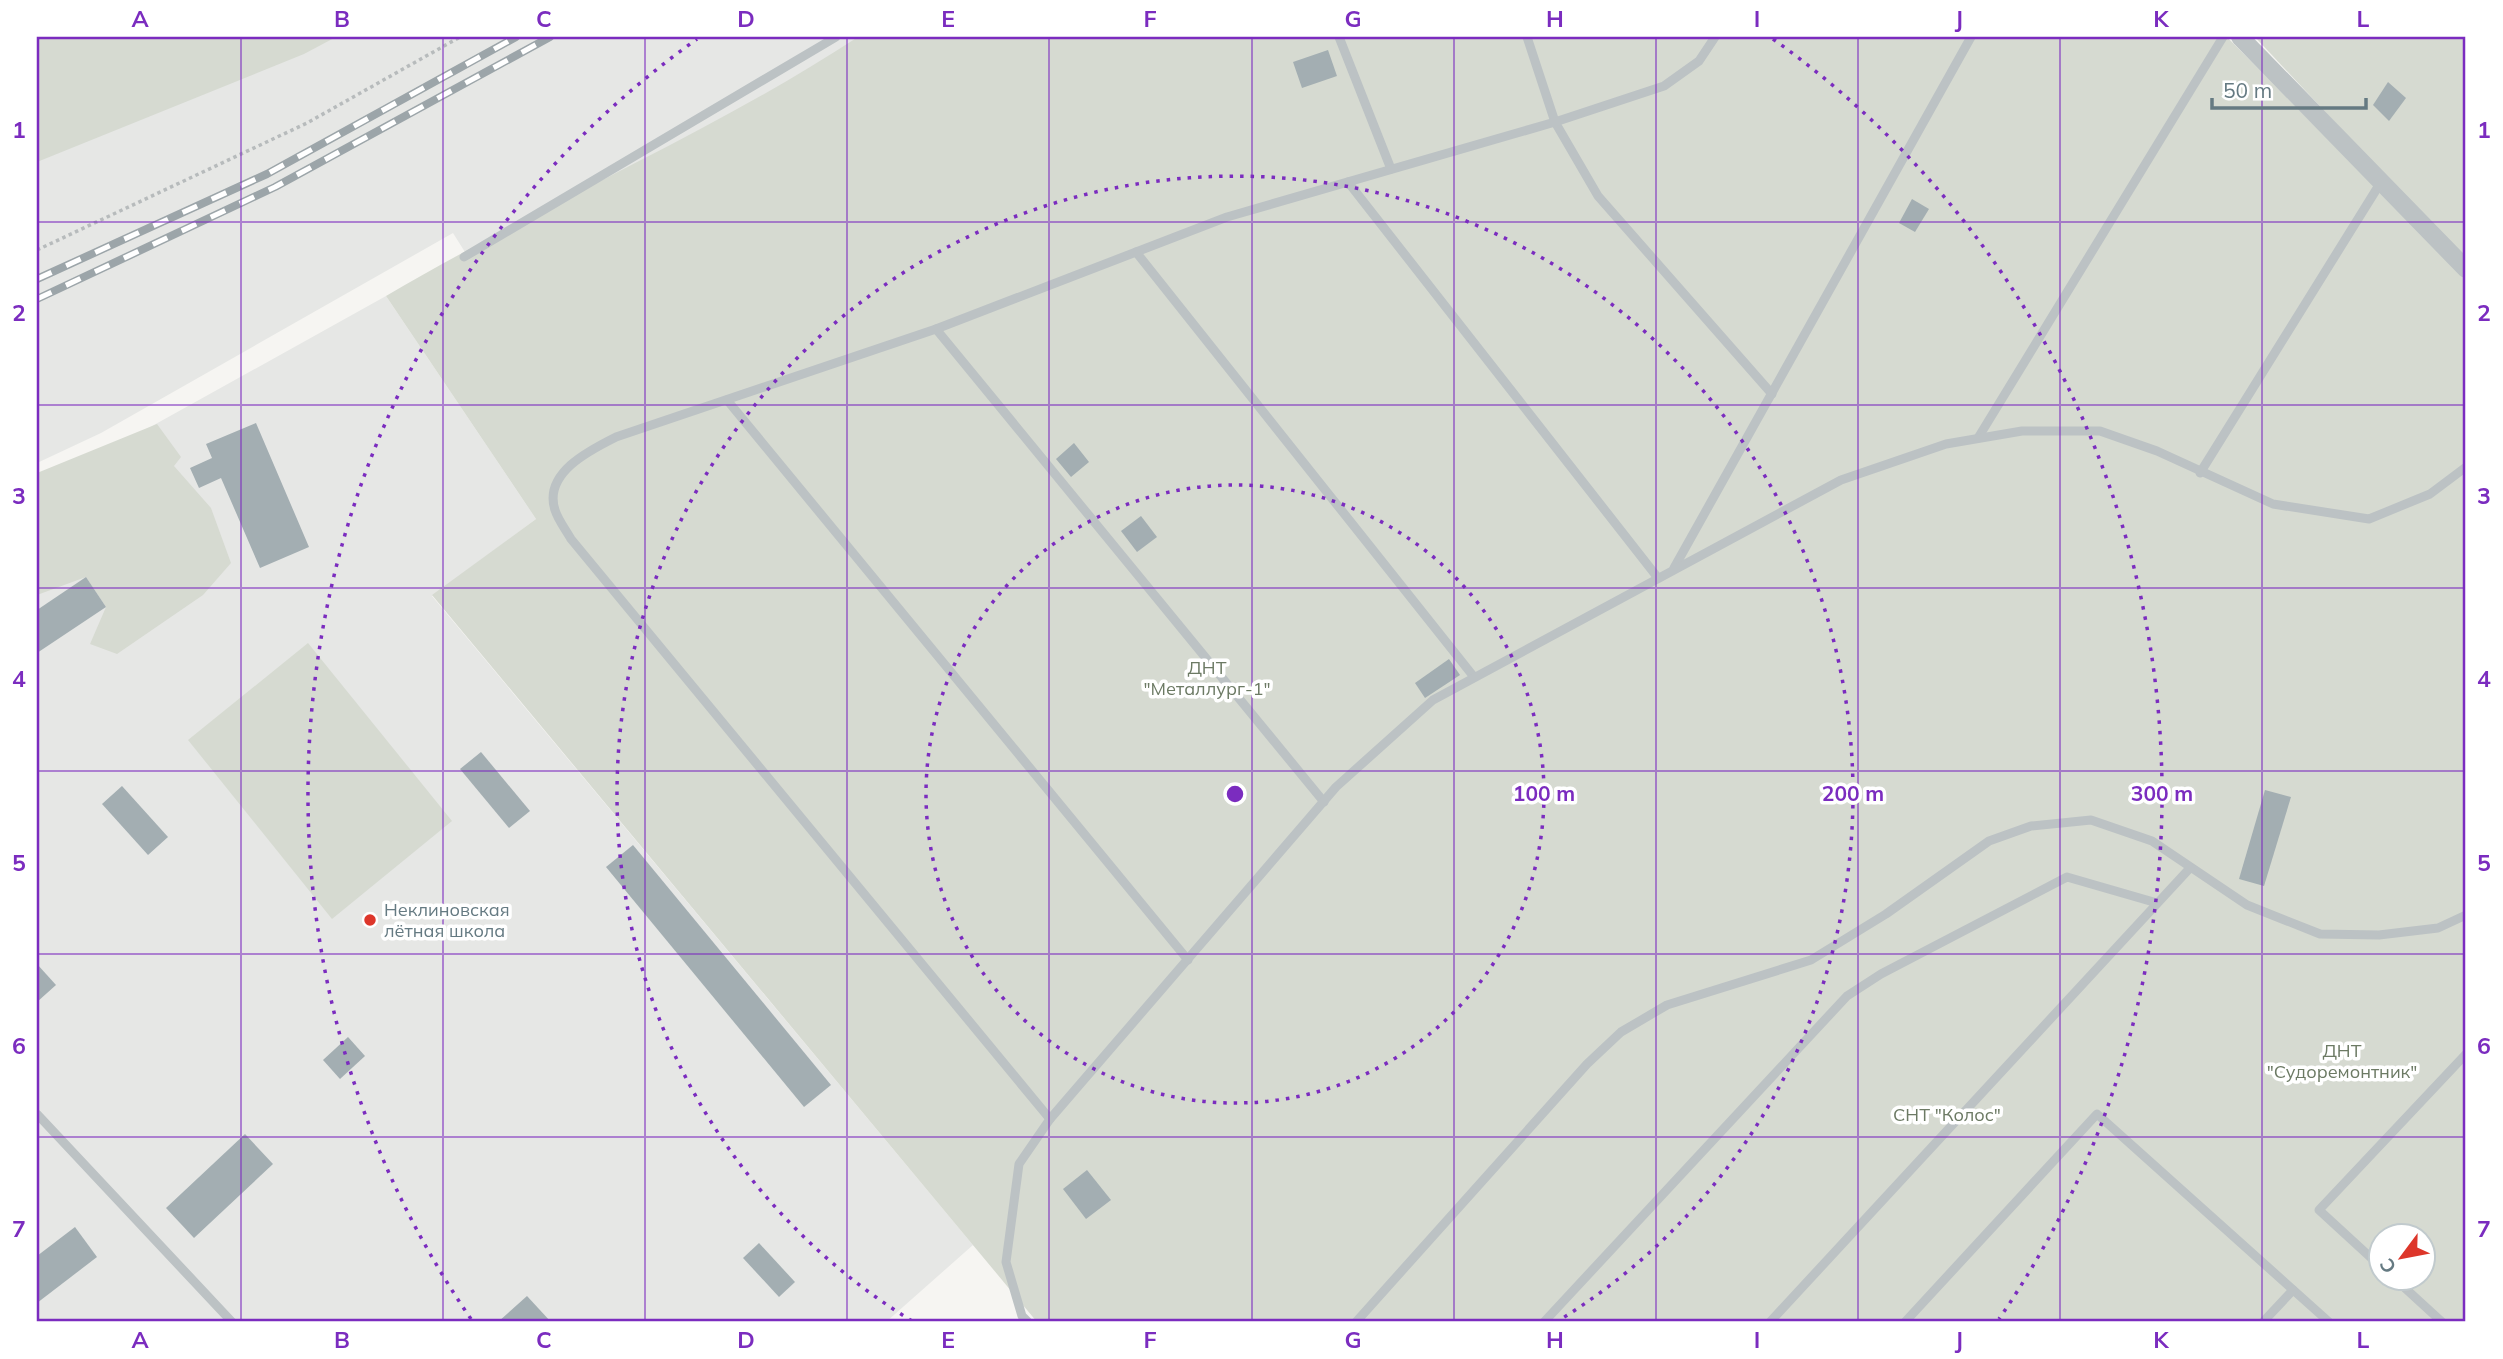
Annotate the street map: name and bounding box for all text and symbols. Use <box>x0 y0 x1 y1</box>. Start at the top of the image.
text: A <box>131 4 149 33</box>
text: B <box>334 4 350 33</box>
text: C <box>536 4 552 33</box>
text: D <box>737 4 755 33</box>
text: E <box>941 4 955 33</box>
text: F <box>1143 4 1157 33</box>
text: G <box>1344 4 1362 33</box>
text: H <box>1546 4 1564 33</box>
text: I <box>1754 4 1760 33</box>
text: J <box>1955 4 1963 33</box>
text: K <box>2153 4 2170 33</box>
text: L <box>2357 4 2370 33</box>
scale bar <box>2212 66 2366 110</box>
text: 50 m <box>2223 77 2272 103</box>
text: 1 <box>12 115 26 144</box>
text: 1 <box>2477 115 2491 144</box>
text: 2 <box>12 298 26 327</box>
text: 2 <box>2477 298 2491 327</box>
text: 3 <box>12 481 26 510</box>
text: 3 <box>2477 481 2491 510</box>
park label: ДНТ "Металлург-1" <box>1143 656 1271 700</box>
text: 4 <box>12 664 26 693</box>
text: 4 <box>2477 664 2491 693</box>
text: 100 m <box>1513 780 1575 806</box>
text: 200 m <box>1822 780 1884 806</box>
text: 300 m <box>2131 780 2193 806</box>
centre of rings <box>1223 782 1247 806</box>
text: 5 <box>12 848 26 877</box>
text: 5 <box>2477 848 2491 877</box>
place label: Неклиновская лётная школа <box>384 898 510 942</box>
marker: Неклиновская лётная школа <box>362 912 378 928</box>
text: 6 <box>12 1031 26 1060</box>
text: 6 <box>2477 1031 2491 1060</box>
park label: ДНТ "Судоремонтник" <box>2267 1039 2417 1083</box>
park label: СНТ "Колос" <box>1893 1103 2001 1126</box>
text: 7 <box>12 1214 26 1243</box>
text: 7 <box>2477 1214 2491 1243</box>
north arrow <box>2366 1222 2436 1292</box>
text: С <box>2374 1254 2401 1278</box>
text: A <box>131 1325 149 1354</box>
text: B <box>334 1325 350 1354</box>
text: C <box>536 1325 552 1354</box>
text: D <box>737 1325 755 1354</box>
text: E <box>941 1325 955 1354</box>
text: F <box>1143 1325 1157 1354</box>
text: G <box>1344 1325 1362 1354</box>
text: H <box>1546 1325 1564 1354</box>
text: I <box>1754 1325 1760 1354</box>
text: J <box>1955 1325 1963 1354</box>
text: K <box>2153 1325 2170 1354</box>
text: L <box>2357 1325 2370 1354</box>

